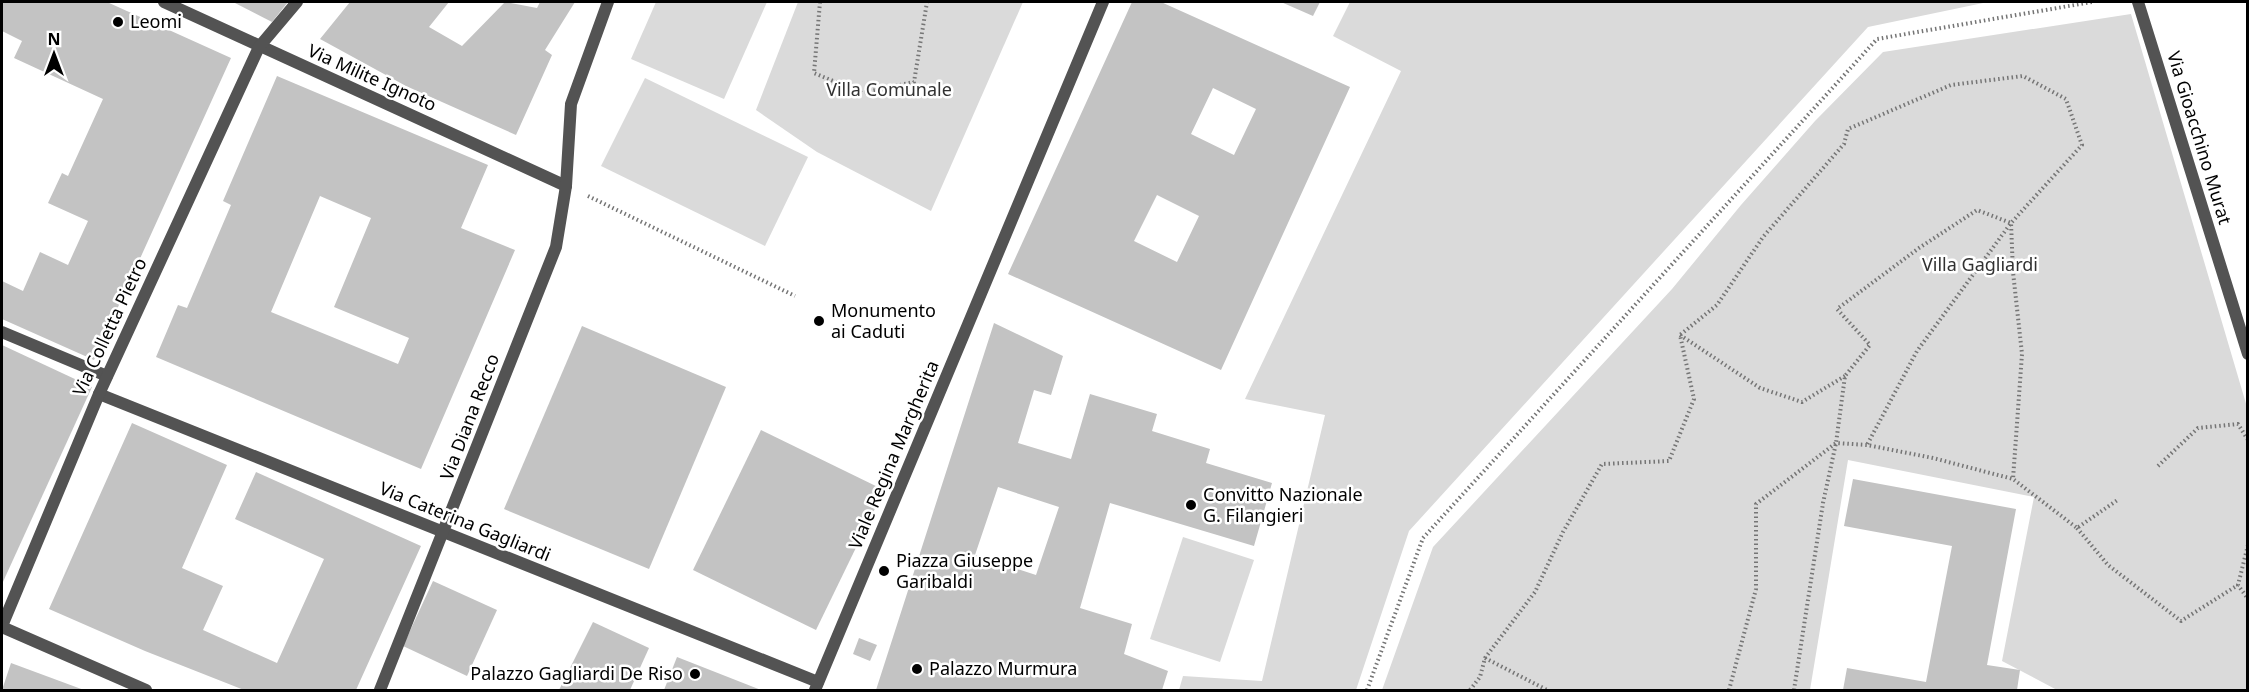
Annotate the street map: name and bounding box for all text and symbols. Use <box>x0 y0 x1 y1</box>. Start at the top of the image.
place label: Leomi <box>130 9 182 33</box>
marker: Leomi <box>111 15 125 29</box>
north arrow <box>24 24 84 84</box>
text: N <box>47 28 61 50</box>
street label: Via Milite Ignoto <box>304 38 441 116</box>
street label: Via Gioacchino Murat <box>2162 48 2238 228</box>
park label: Villa Comunale <box>826 77 952 101</box>
park label: Villa Gagliardi <box>1922 252 2038 276</box>
street label: Via Colletta Pietro <box>67 254 152 400</box>
place label: Monumento ai Caduti <box>831 298 936 343</box>
marker: Monumento ai Caduti <box>812 314 826 328</box>
street label: Via Diana Recco <box>434 350 504 483</box>
street label: Viale Regina Margherita <box>842 357 944 553</box>
street label: Via Caterina Gagliardi <box>376 476 555 566</box>
place label: Convitto Nazionale G. Filangieri <box>1203 482 1363 527</box>
marker: Convitto Nazionale G. Filangieri <box>1184 498 1198 512</box>
place label: Piazza Giuseppe Garibaldi <box>896 548 1033 593</box>
marker: Piazza Giuseppe Garibaldi <box>877 564 891 578</box>
place label: Palazzo Murmura <box>929 656 1077 680</box>
place label: Palazzo Gagliardi De Riso <box>470 661 683 685</box>
marker: Palazzo Murmura <box>910 662 924 676</box>
marker: Palazzo Gagliardi De Riso <box>688 667 702 681</box>

